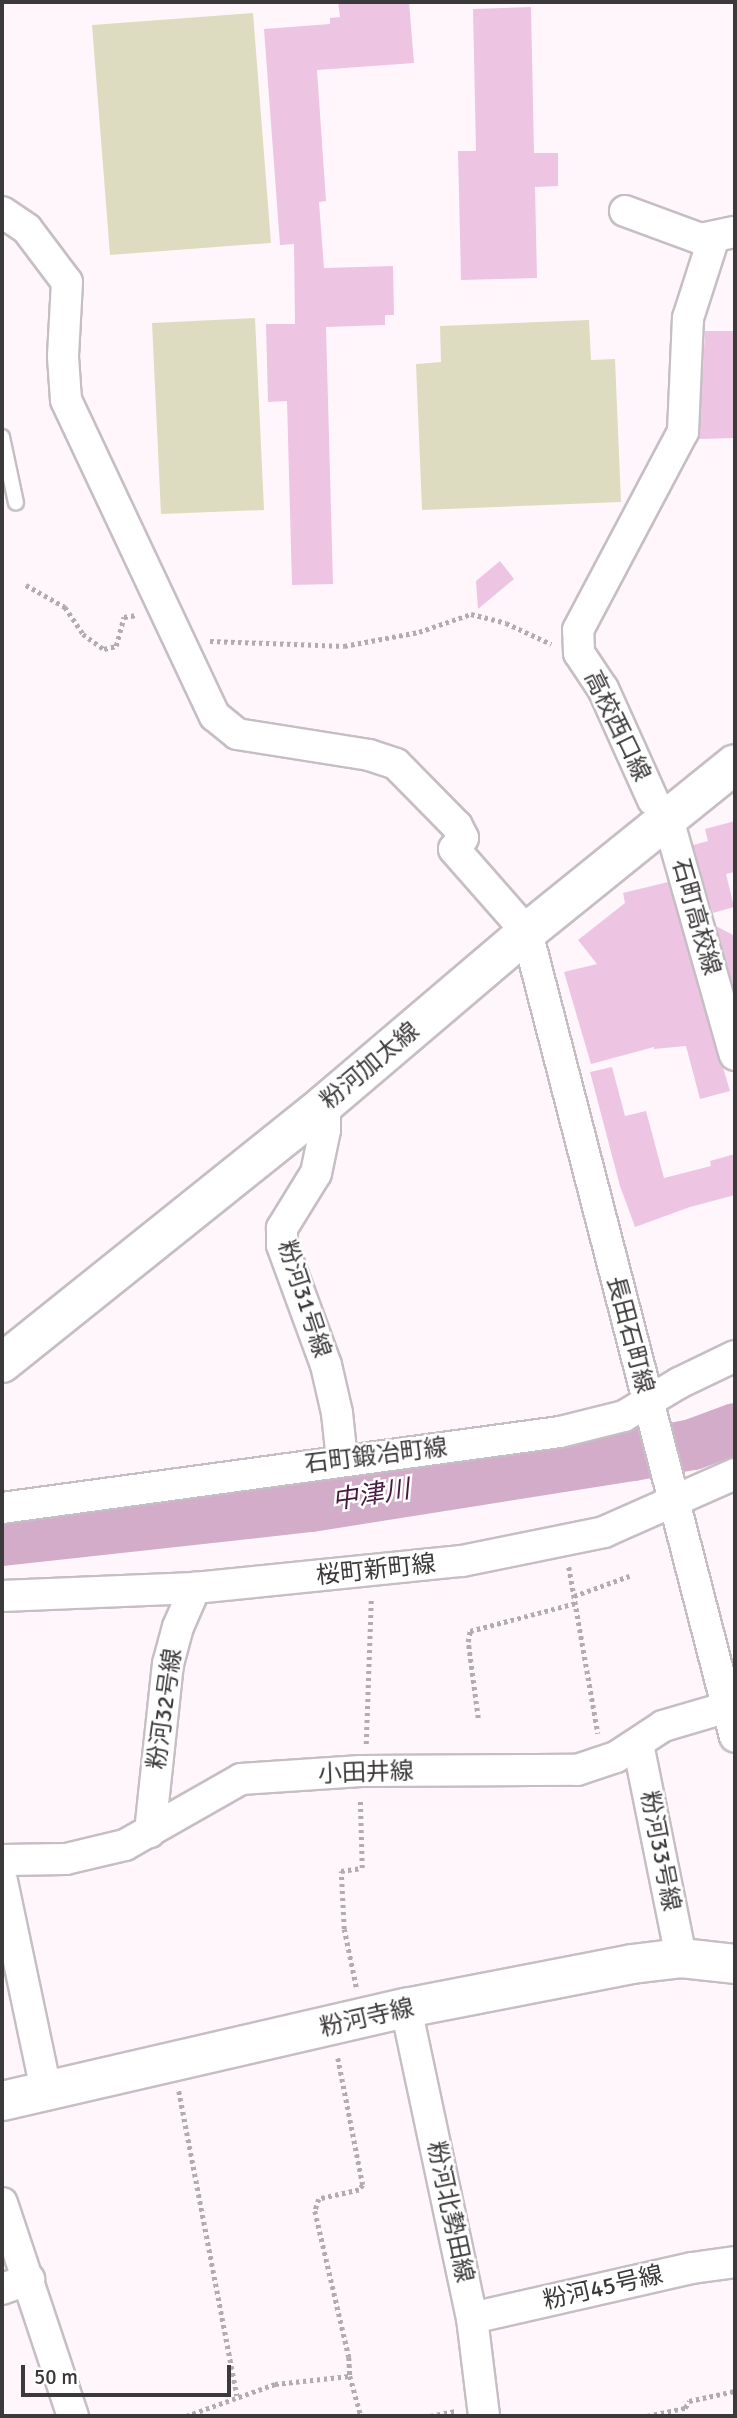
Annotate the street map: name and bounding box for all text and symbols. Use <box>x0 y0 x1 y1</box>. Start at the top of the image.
street label: 高校西口線 <box>578 666 656 786</box>
street label: 石町高校線 <box>666 855 726 979</box>
street label: 粉河加太線 <box>315 1016 425 1116</box>
street label: 粉河31号線 <box>271 1237 337 1361</box>
street label: 長田石町線 <box>601 1273 659 1397</box>
street label: 石町鍛冶町線 <box>303 1433 449 1479</box>
water label: 中津川 <box>330 1474 412 1518</box>
street label: 桜町新町線 <box>315 1549 437 1591</box>
street label: 粉河32号線 <box>142 1647 188 1771</box>
street label: 小田井線 <box>318 1757 414 1789</box>
street label: 粉河33号線 <box>634 1788 686 1914</box>
street label: 粉河寺線 <box>317 1993 417 2043</box>
street label: 粉河北勢田線 <box>421 2139 479 2285</box>
street label: 粉河45号線 <box>540 2260 666 2316</box>
scale bar <box>24 2352 234 2396</box>
text: 50 m <box>34 2364 78 2390</box>

